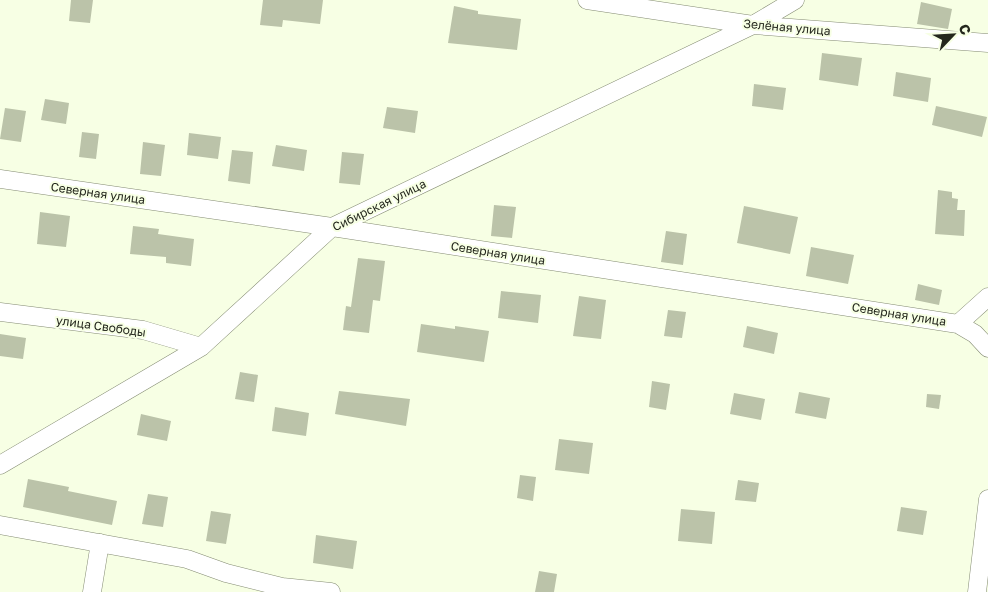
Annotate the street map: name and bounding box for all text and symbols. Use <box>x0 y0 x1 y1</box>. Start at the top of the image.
north arrow <box>928 10 978 60</box>
street label: Зелёная улица <box>743 16 831 38</box>
text: С <box>955 21 975 37</box>
street label: Сибирская улица <box>330 176 428 234</box>
street label: Северная улица <box>50 179 146 207</box>
street label: Северная улица <box>450 238 546 268</box>
street label: Северная улица <box>851 299 947 329</box>
street label: улица Свободы <box>55 312 147 340</box>

